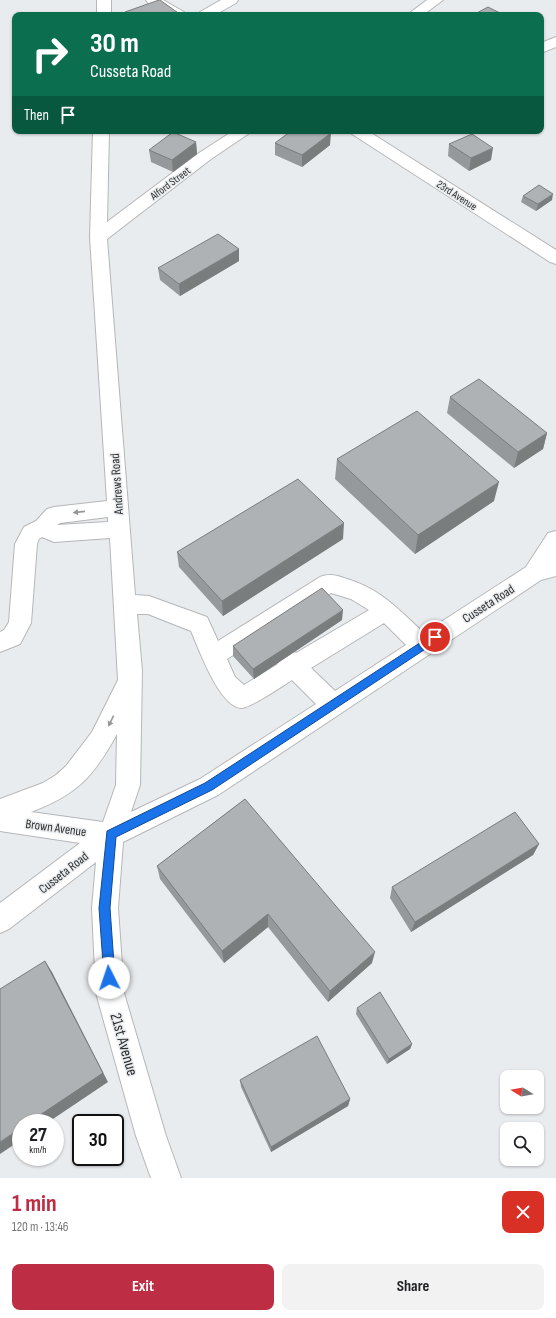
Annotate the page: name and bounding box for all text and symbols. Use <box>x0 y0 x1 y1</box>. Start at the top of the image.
text: 30 m <box>90 27 139 60</box>
icon: right <box>24 28 76 80</box>
text: Cusseta Road <box>90 61 171 82</box>
icon: arrive <box>57 104 79 126</box>
text: Then <box>24 106 49 125</box>
street label: Alford Street <box>147 164 193 203</box>
street label: 23rd Avenue <box>434 178 479 213</box>
street label: Andrews Road <box>107 453 127 516</box>
one-way arrow <box>73 509 85 515</box>
street label: Cusseta Road <box>460 581 518 627</box>
pin <box>418 620 452 654</box>
icon: arrive <box>424 626 446 648</box>
one-way arrow <box>108 715 114 726</box>
street label: Brown Avenue <box>24 816 87 840</box>
street label: Cusseta Road <box>36 848 92 897</box>
position arrow <box>88 957 130 999</box>
street label: 21st Avenue <box>106 1011 142 1078</box>
north arrow <box>500 1070 544 1114</box>
map controls <box>500 1070 544 1166</box>
speed limit sign: 30 <box>72 1114 124 1166</box>
button: search <box>500 1122 544 1166</box>
text: 27 <box>29 1123 47 1147</box>
text: km/h <box>29 1144 47 1156</box>
text: 1 min <box>12 1189 57 1218</box>
button: close <box>502 1191 544 1233</box>
text: 120 m · 13:46 <box>12 1219 69 1235</box>
button: Exit <box>12 1264 274 1310</box>
button: Share <box>282 1264 544 1310</box>

